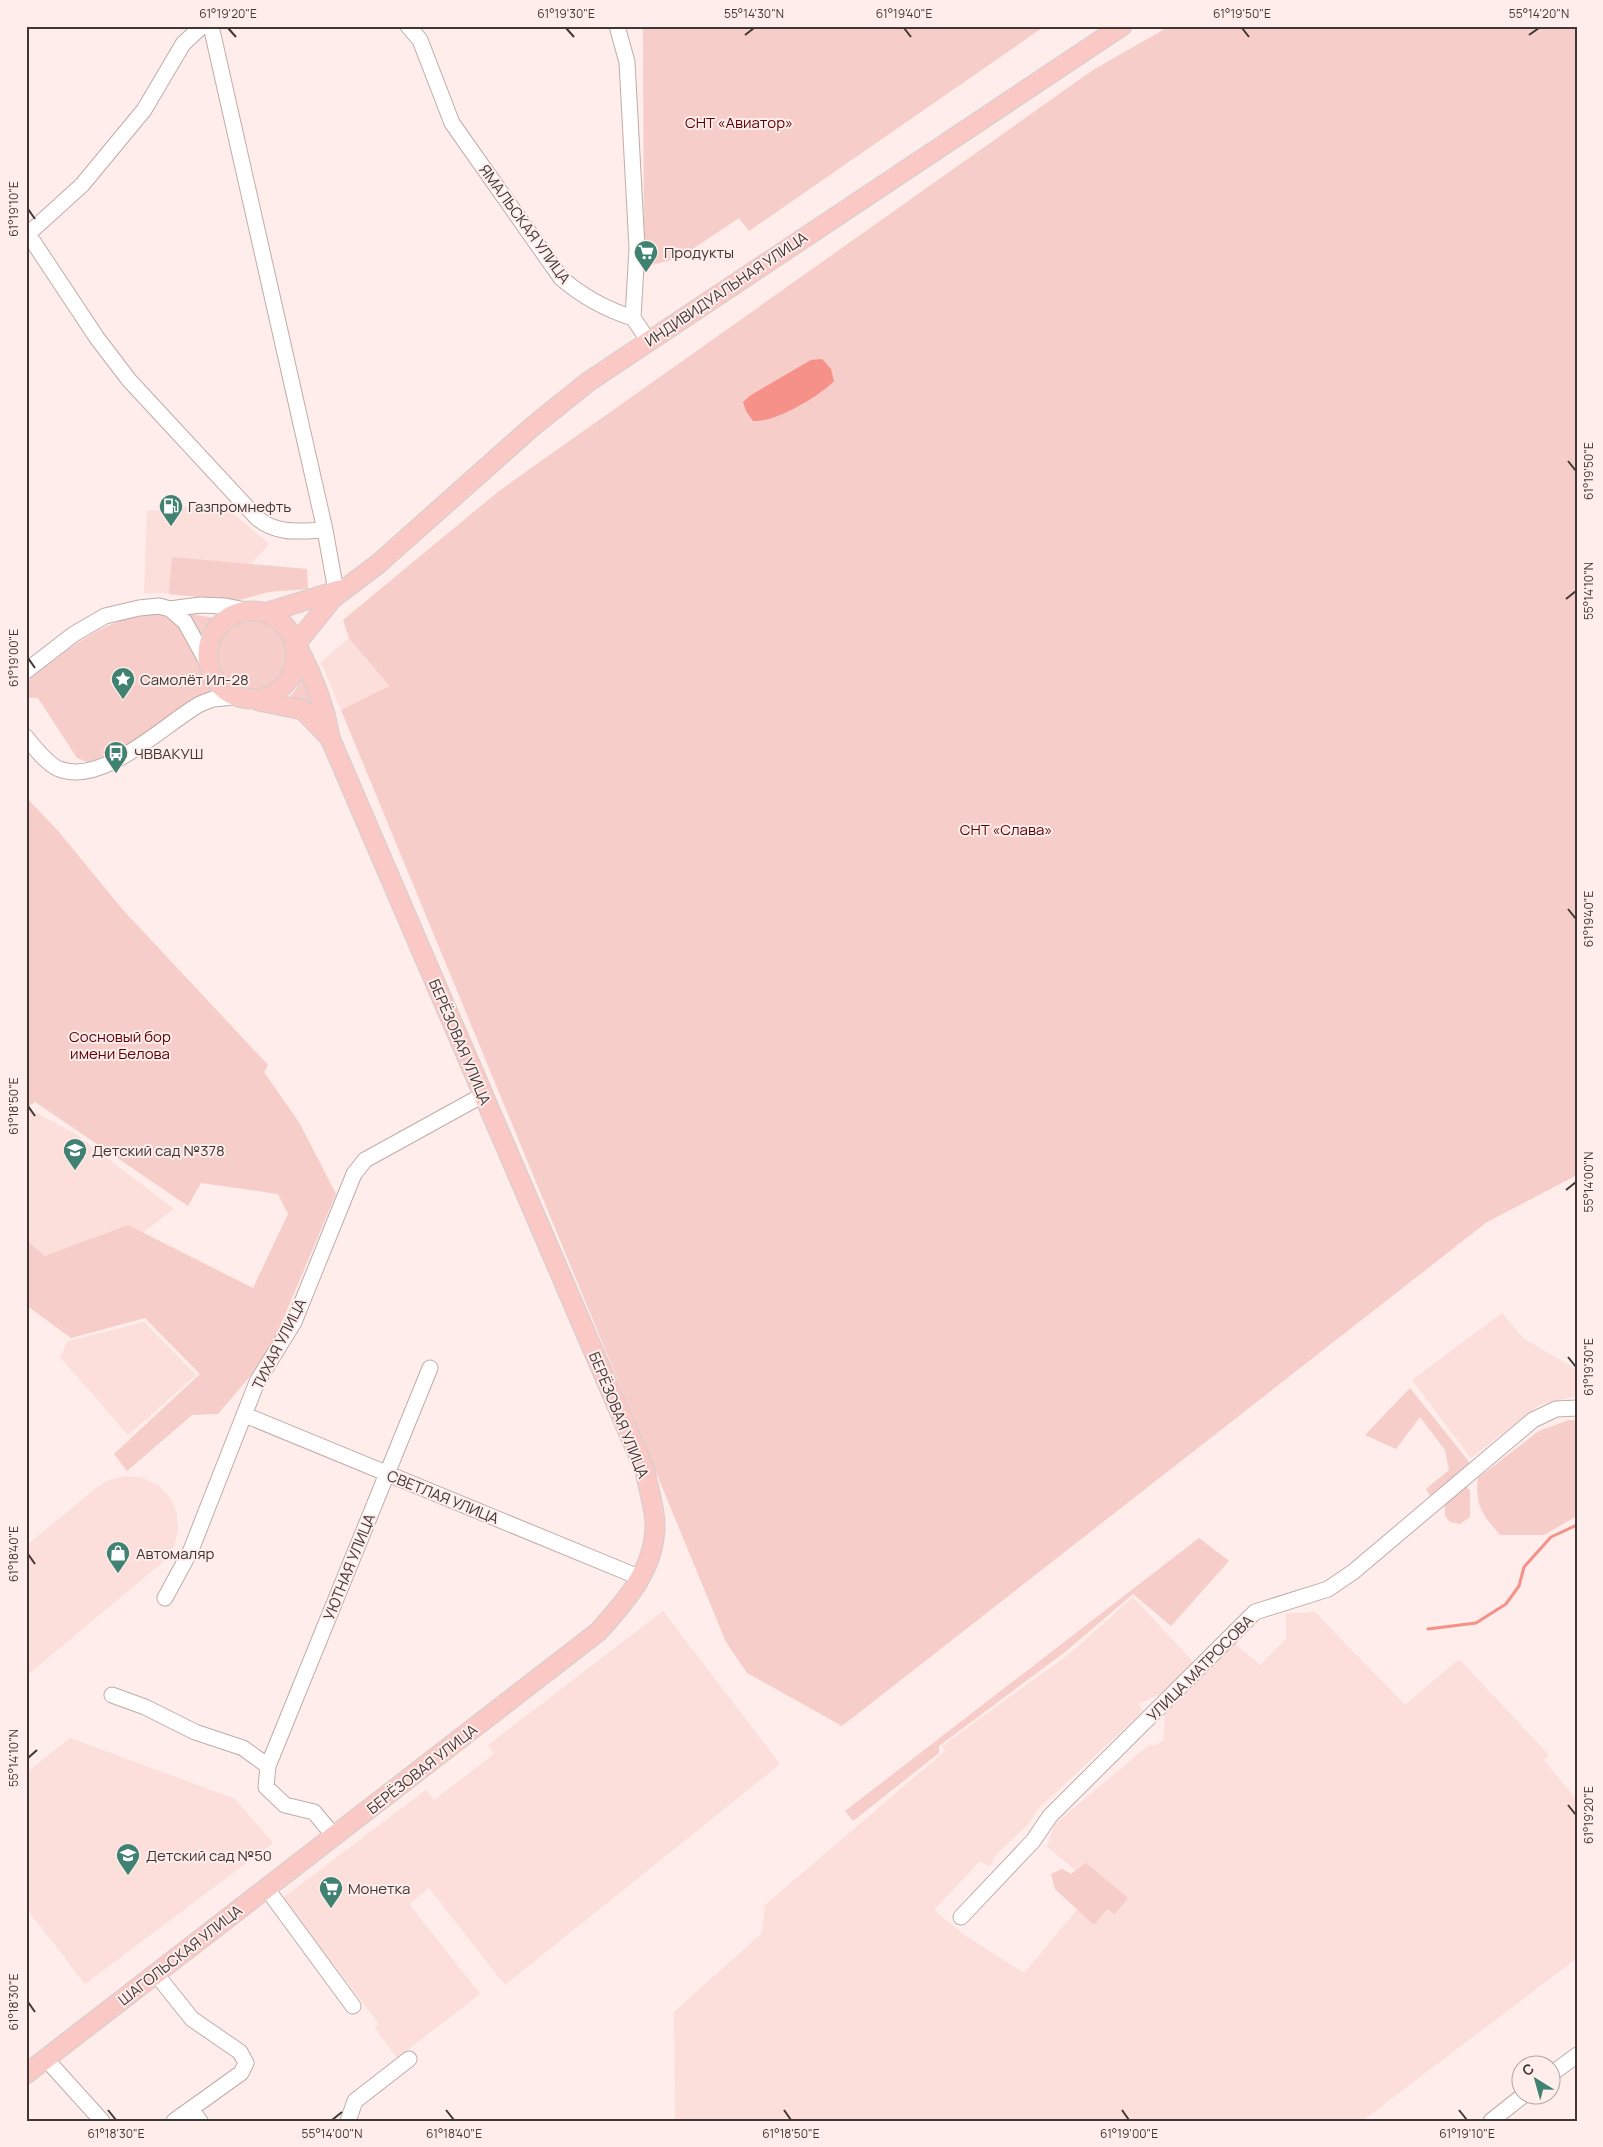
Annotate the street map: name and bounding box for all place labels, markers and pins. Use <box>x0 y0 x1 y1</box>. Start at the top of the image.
supermarket icon: Продукты <box>633 239 659 273</box>
place label: Продукты <box>664 242 734 263</box>
fuel station icon: Газпромнефть <box>158 493 184 527</box>
place label: Газпромнефть <box>188 496 291 517</box>
place icon: Самолёт Ил-28 <box>110 666 136 700</box>
place label: Самолёт Ил-28 <box>140 669 249 690</box>
bus stop icon: ЧВВАКУШ <box>103 740 129 774</box>
place label: ЧВВАКУШ <box>134 743 203 764</box>
school or university icon: Детский сад №378 <box>62 1137 88 1171</box>
place label: Детский сад №378 <box>92 1140 225 1161</box>
shop icon: Автомаляр <box>105 1540 131 1574</box>
place label: Автомаляр <box>136 1543 214 1564</box>
school or university icon: Детский сад №50 <box>115 1842 141 1876</box>
place label: Детский сад №50 <box>146 1845 272 1866</box>
supermarket icon: Монетка <box>318 1875 344 1909</box>
place label: Монетка <box>348 1878 410 1899</box>

